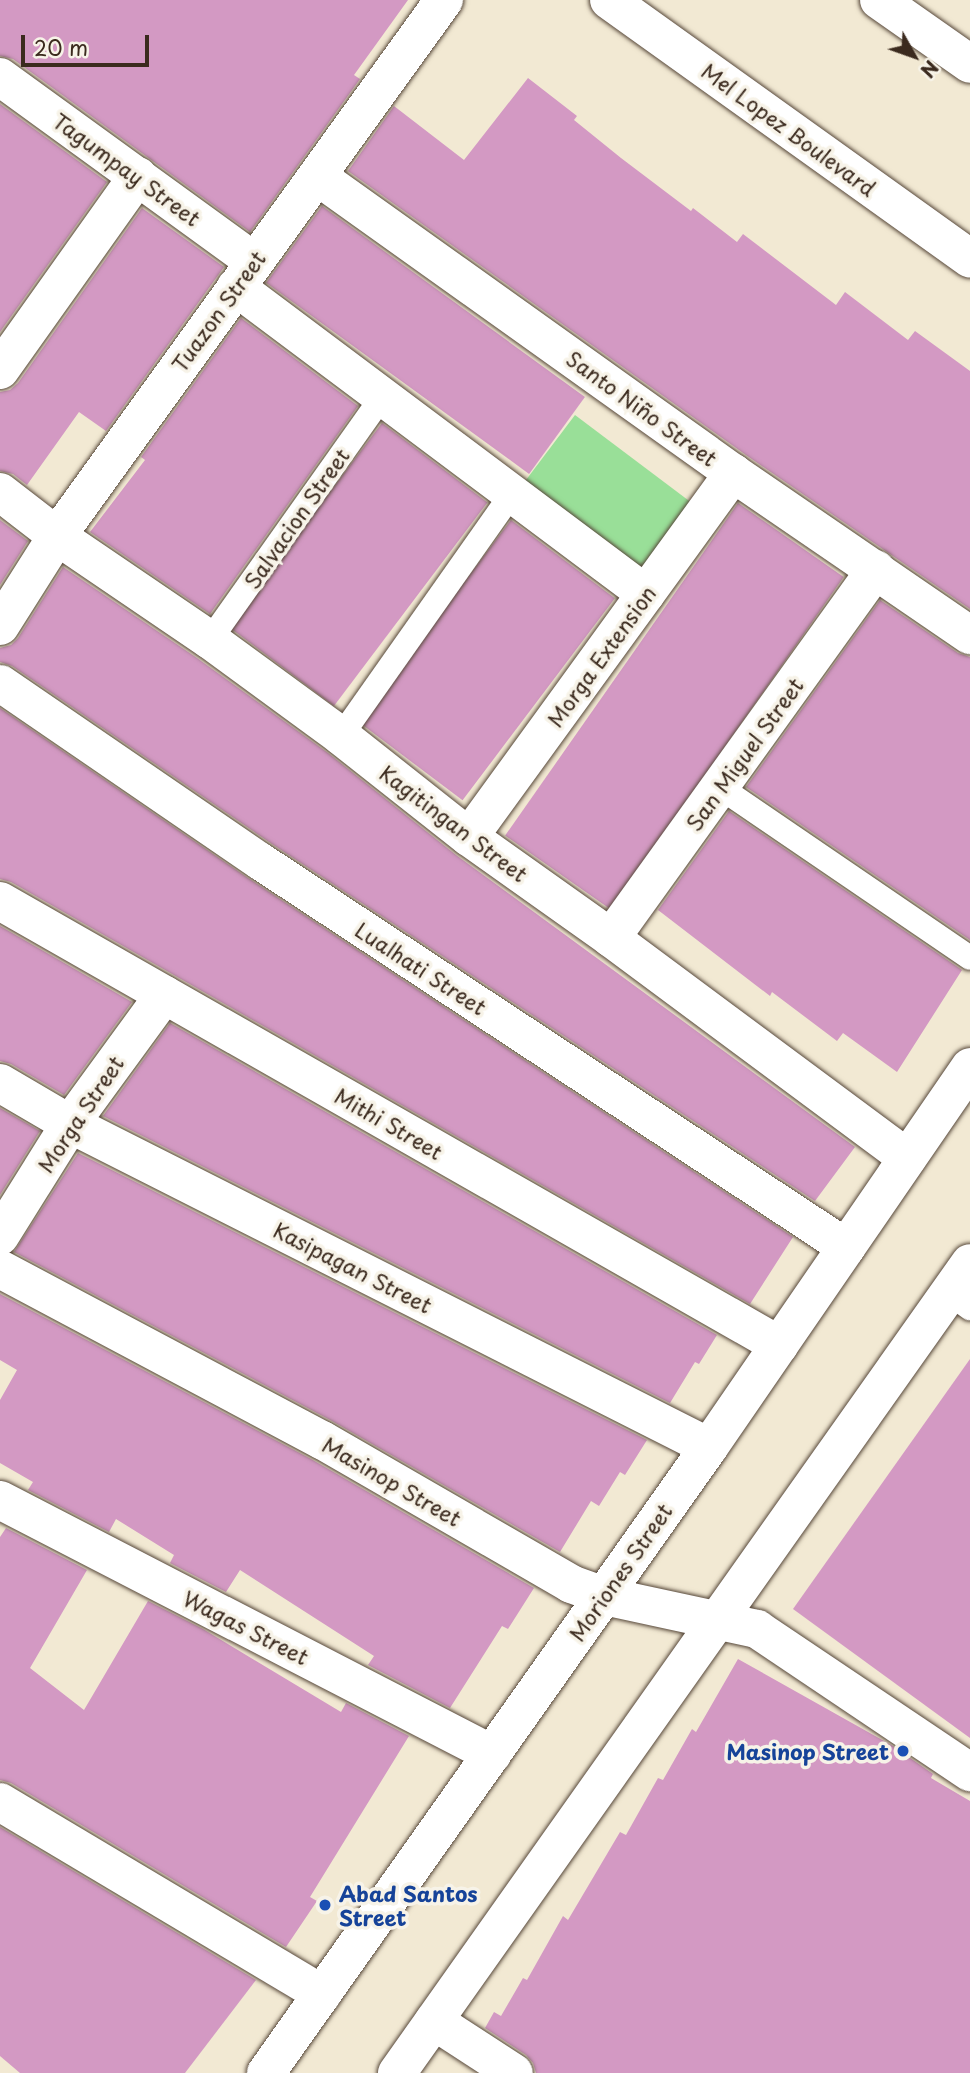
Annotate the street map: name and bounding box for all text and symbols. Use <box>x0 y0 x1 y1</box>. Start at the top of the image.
scale bar <box>24 21 152 65</box>
north arrow <box>879 21 949 91</box>
text: 20 m <box>34 31 88 63</box>
text: N <box>915 55 946 84</box>
street label: Mel Lopez Boulevard <box>698 58 880 200</box>
street label: Tagumpay Street <box>49 107 205 231</box>
street label: Tuazon Street <box>166 246 270 376</box>
street label: Santo Niño Street <box>561 345 723 471</box>
street label: Salvacion Street <box>238 443 354 593</box>
street label: Morga Extension <box>541 580 661 732</box>
street label: San Miguel Street <box>680 673 808 835</box>
street label: Kagitingan Street <box>375 759 533 887</box>
street label: Lualhati Street <box>350 916 492 1020</box>
street label: Morga Street <box>32 1051 128 1177</box>
street label: Mithi Street <box>330 1082 448 1164</box>
street label: Kasipagan Street <box>270 1216 436 1318</box>
street label: Masinop Street <box>318 1431 466 1531</box>
street label: Moriones Street <box>563 1498 677 1646</box>
street label: Wagas Street <box>179 1585 313 1669</box>
place label: Masinop Street <box>726 1738 889 1764</box>
marker: Masinop Street <box>895 1743 911 1759</box>
place label: Abad Santos Street <box>339 1880 476 1930</box>
marker: Abad Santos Street <box>317 1897 333 1913</box>

